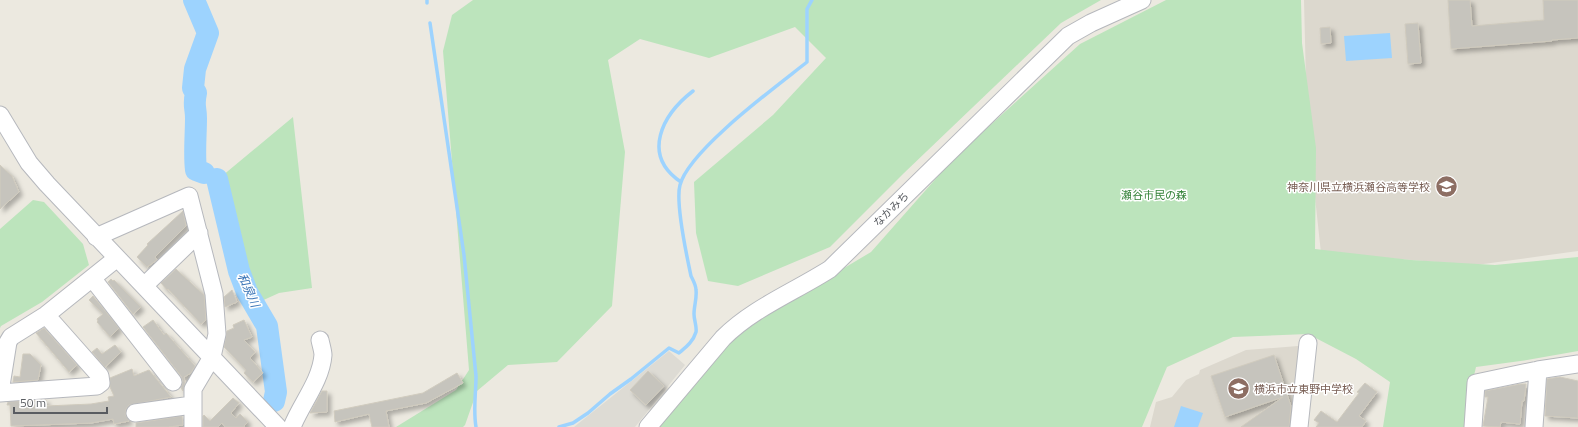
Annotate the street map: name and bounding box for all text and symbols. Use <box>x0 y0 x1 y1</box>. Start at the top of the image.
school or university icon: 神奈川県立横浜瀬谷高等学校 <box>1433 174 1459 200</box>
place label: 神奈川県立横浜瀬谷高等学校 <box>1287 179 1430 195</box>
park label: 瀬谷市民の森 <box>1121 187 1187 203</box>
street label: なかみち <box>870 188 912 230</box>
water label: 和泉川 <box>233 270 266 312</box>
school or university icon: 横浜市立東野中学校 <box>1226 376 1252 402</box>
place label: 横浜市立東野中学校 <box>1254 381 1353 397</box>
scale bar <box>14 389 107 415</box>
text: 50 m <box>20 393 46 412</box>

